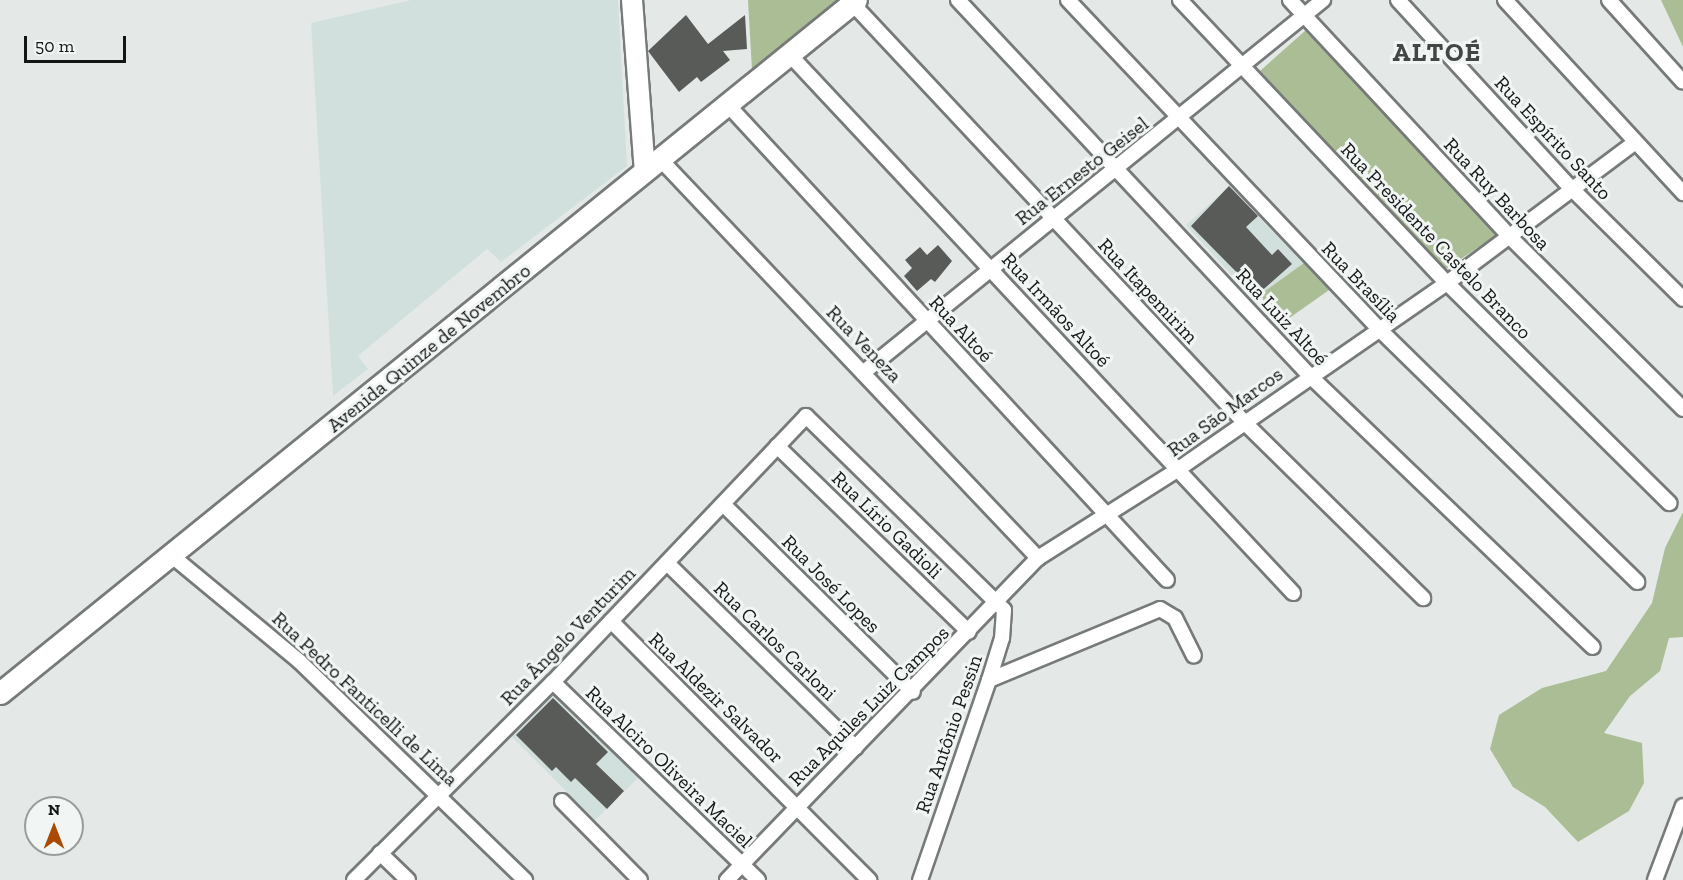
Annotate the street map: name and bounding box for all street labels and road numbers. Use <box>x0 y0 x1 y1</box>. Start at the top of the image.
street label: Rua Espírito Santo <box>1489 71 1617 205</box>
street label: Rua Ernesto Geisel <box>1011 112 1153 230</box>
street label: Rua Ruy Barbosa <box>1439 133 1555 255</box>
street label: Rua Presidente Castelo Branco <box>1336 138 1536 344</box>
street label: Rua Itapemirim <box>1093 233 1203 349</box>
street label: Rua Brasília <box>1317 237 1405 327</box>
street label: Rua Irmãos Altoé <box>997 248 1115 372</box>
street label: Avenida Quinze de Novembro <box>322 259 536 437</box>
street label: Rua Luiz Altoé <box>1231 263 1333 371</box>
street label: Rua Altoé <box>924 290 998 368</box>
street label: Rua Veneza <box>821 300 907 388</box>
street label: Rua São Marcos <box>1163 362 1287 462</box>
street label: Rua Lírio Gadioli <box>827 466 947 584</box>
street label: Rua José Lopes <box>777 530 885 638</box>
street label: Rua Ângelo Venturim <box>495 561 641 711</box>
street label: Rua Carlos Carloni <box>709 576 841 706</box>
street label: Rua Pedro Fanticelli de Lima <box>267 607 463 791</box>
street label: Rua Aquiles Luiz Campos <box>784 621 954 791</box>
street label: Rua Aldezir Salvador <box>643 627 789 769</box>
street label: Rua Antônio Pessin <box>911 651 987 817</box>
street label: Rua Alciro Oliveira Maciel <box>580 681 758 853</box>

